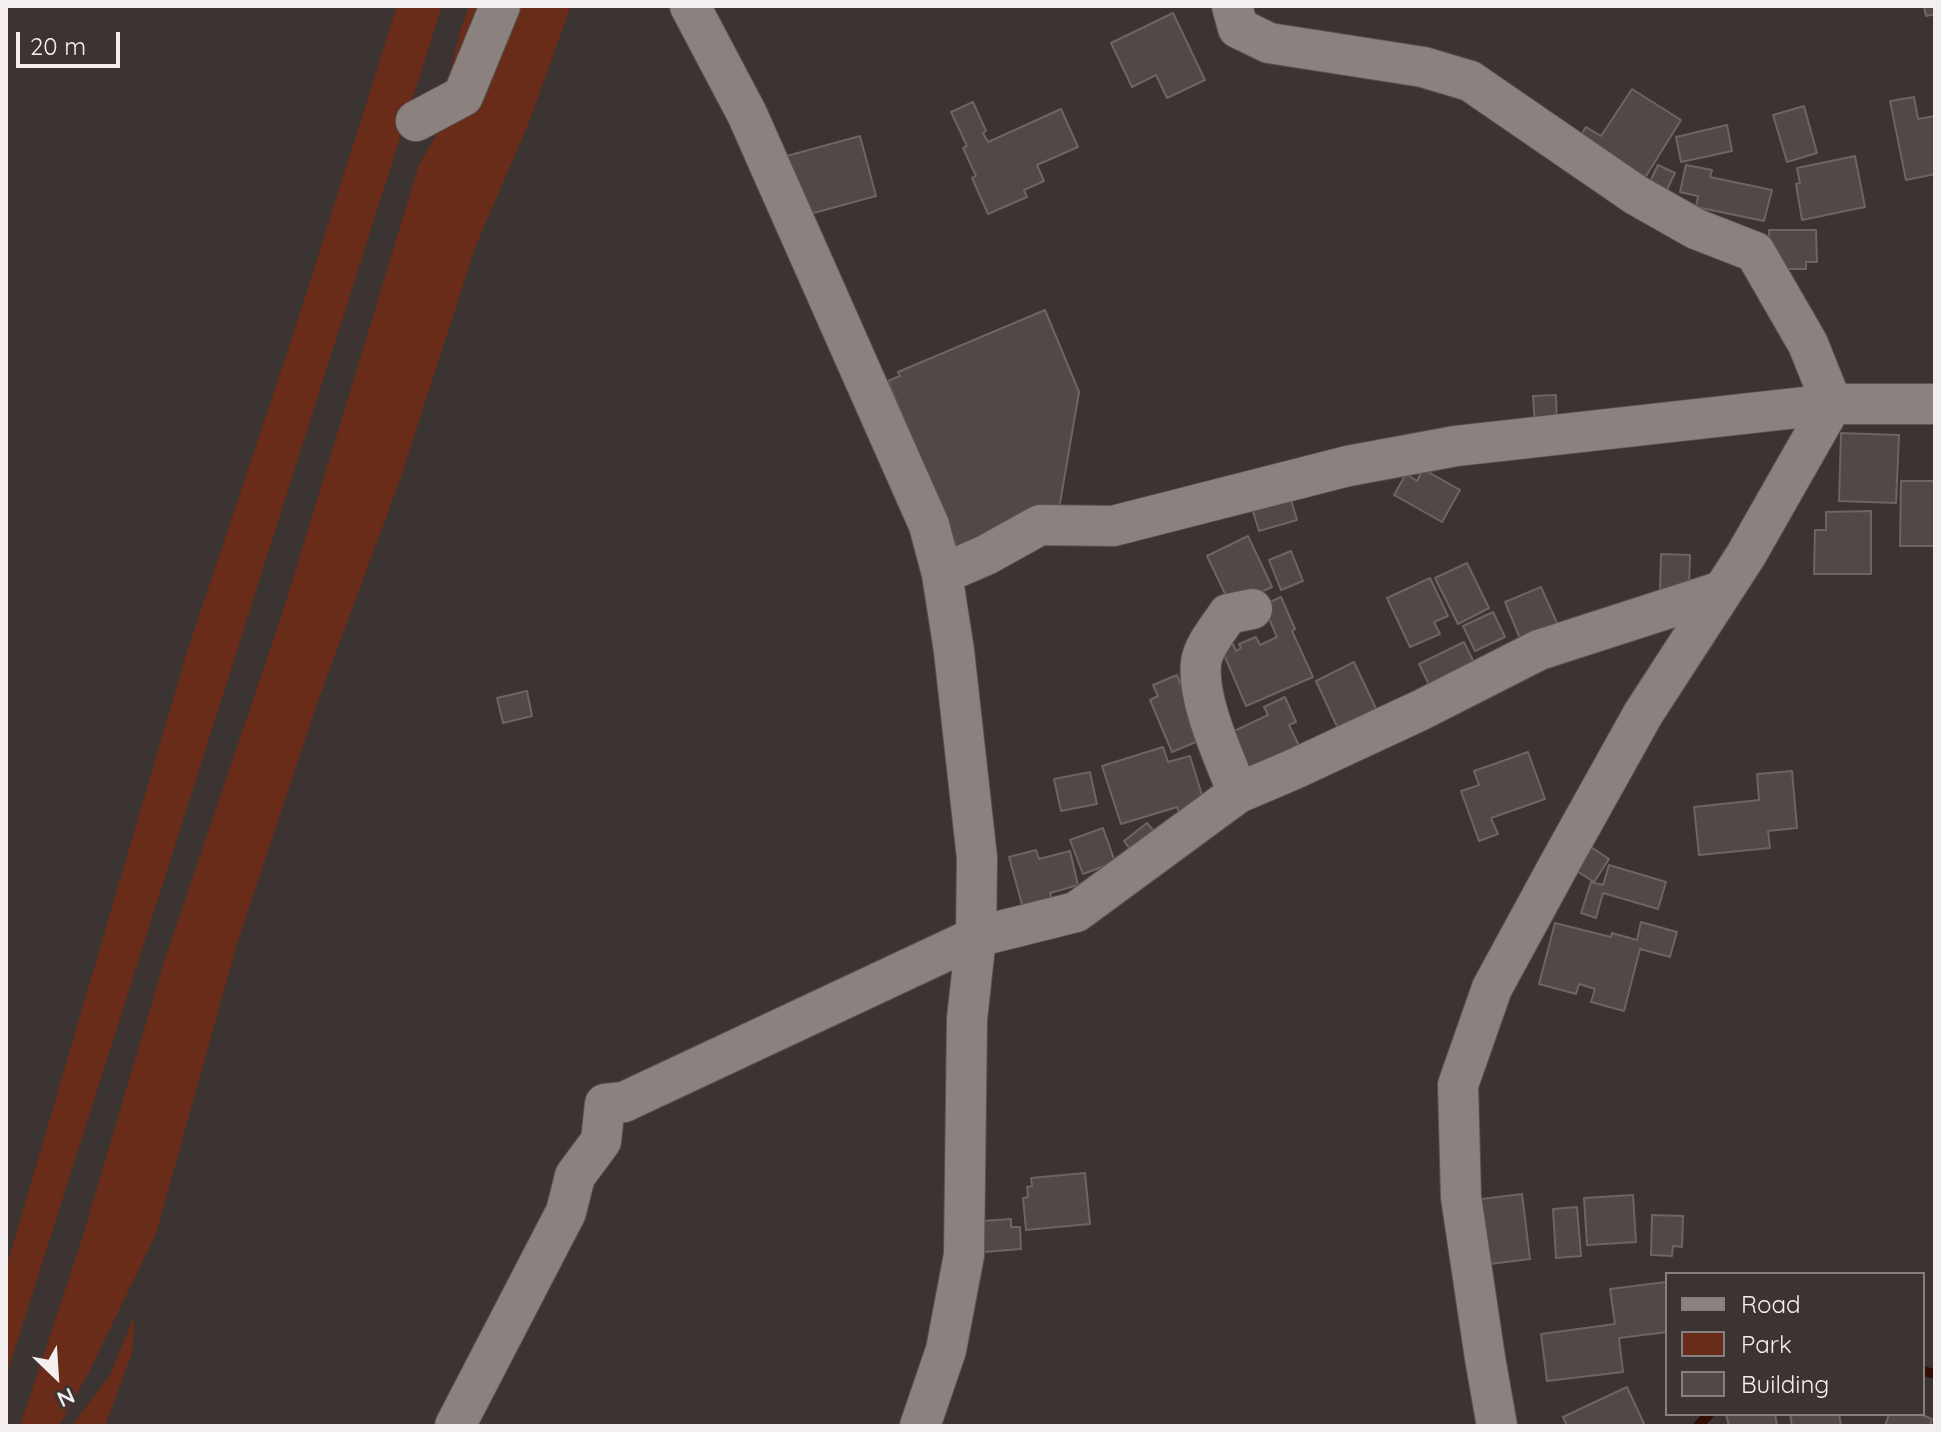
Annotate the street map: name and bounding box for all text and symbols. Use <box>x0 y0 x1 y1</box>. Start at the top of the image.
scale bar <box>20 16 124 66</box>
text: 20 m <box>30 31 86 61</box>
legend <box>1665 1272 1925 1416</box>
text: Road <box>1741 1289 1801 1319</box>
text: Park <box>1741 1329 1792 1359</box>
north arrow <box>16 1336 96 1416</box>
text: Building <box>1741 1369 1829 1399</box>
text: N <box>53 1382 79 1414</box>

